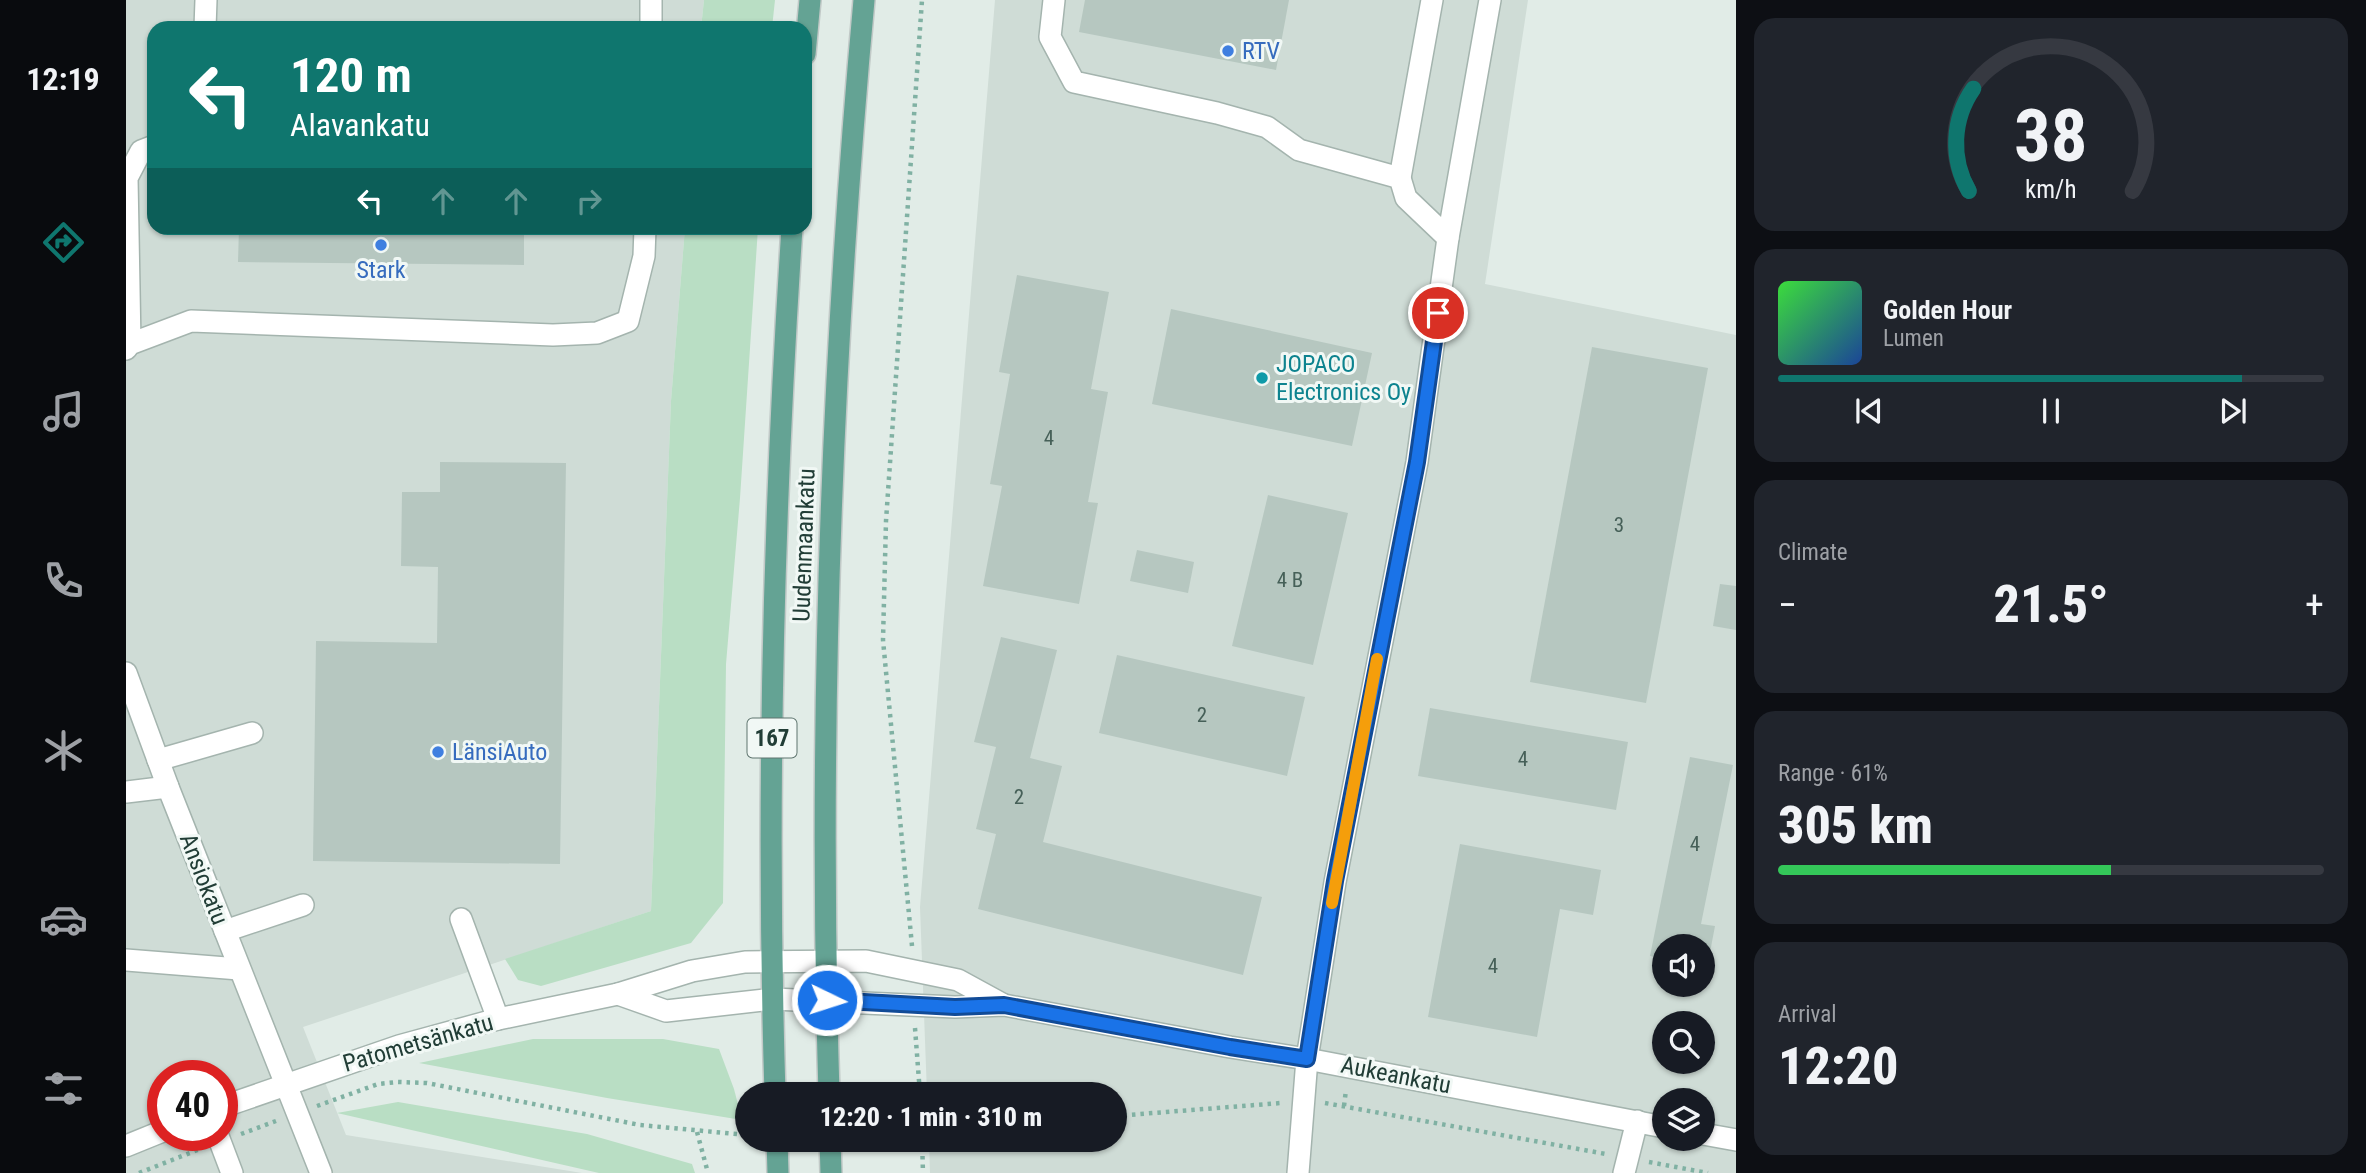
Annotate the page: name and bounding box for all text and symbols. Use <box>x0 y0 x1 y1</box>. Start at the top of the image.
place label: RTV <box>1242 37 1280 65</box>
marker: RTV <box>1220 43 1236 59</box>
text: 120 m <box>290 47 412 104</box>
icon: left <box>175 49 266 140</box>
text: 12:19 <box>26 60 100 98</box>
text: 38 <box>2014 93 2088 179</box>
text: Alavankatu <box>290 106 430 144</box>
text: km/h <box>2025 174 2077 203</box>
icon: left <box>351 182 389 220</box>
icon: ahead <box>424 182 462 220</box>
icon: ahead <box>497 182 535 220</box>
icon: right <box>570 182 608 220</box>
icon: directions <box>39 218 88 267</box>
marker: Stark <box>373 237 389 253</box>
place label: Stark <box>356 256 406 284</box>
pin <box>1408 283 1468 343</box>
icon: arrive <box>1419 294 1457 332</box>
text: Golden Hour <box>1883 295 2012 325</box>
text: Lumen <box>1883 325 1944 352</box>
place label: JOPACO Electronics Oy <box>1276 350 1411 406</box>
marker: JOPACO Electronics Oy <box>1254 370 1270 386</box>
icon: music <box>39 387 88 436</box>
icon: previous <box>1850 392 1888 430</box>
icon: pause <box>2032 392 2070 430</box>
icon: next <box>2214 392 2252 430</box>
house number: 4 <box>1044 426 1054 450</box>
street label: Uudenmaankatu <box>787 468 821 622</box>
house number: 3 <box>1614 513 1624 537</box>
text: Climate <box>1778 539 1848 566</box>
icon: phone <box>39 556 88 605</box>
house number: 4 B <box>1277 568 1303 592</box>
text: 21.5° <box>1993 574 2109 635</box>
text: − <box>1778 583 1797 627</box>
text: + <box>2305 583 2324 627</box>
house number: 2 <box>1197 703 1207 727</box>
road number: 167 <box>748 718 796 758</box>
icon: climate <box>39 726 88 775</box>
place label: LänsiAuto <box>452 738 547 766</box>
marker: LänsiAuto <box>430 744 446 760</box>
house number: 4 <box>1518 747 1528 771</box>
text: Range · 61% <box>1778 760 1888 787</box>
house number: 2 <box>1014 785 1024 809</box>
text: 305 km <box>1778 795 1933 856</box>
street label: Ansiokatu <box>174 830 234 928</box>
house number: 4 <box>1690 832 1700 856</box>
icon: car <box>39 895 88 944</box>
map controls <box>1652 934 1715 1151</box>
button: sound <box>1652 934 1715 997</box>
house number: 4 <box>1488 954 1498 978</box>
position arrow <box>790 963 864 1037</box>
text: Arrival <box>1778 1001 1837 1028</box>
street label: Patometsänkatu <box>340 1008 496 1078</box>
button: search <box>1652 1011 1715 1074</box>
text: 12:20 <box>1778 1036 1898 1097</box>
street label: Aukeankatu <box>1339 1051 1453 1099</box>
speed limit sign: 40 <box>147 1060 238 1151</box>
icon: filters <box>39 1064 88 1113</box>
button: layers <box>1652 1088 1715 1151</box>
text: 12:20 · 1 min · 310 m <box>820 1102 1042 1132</box>

